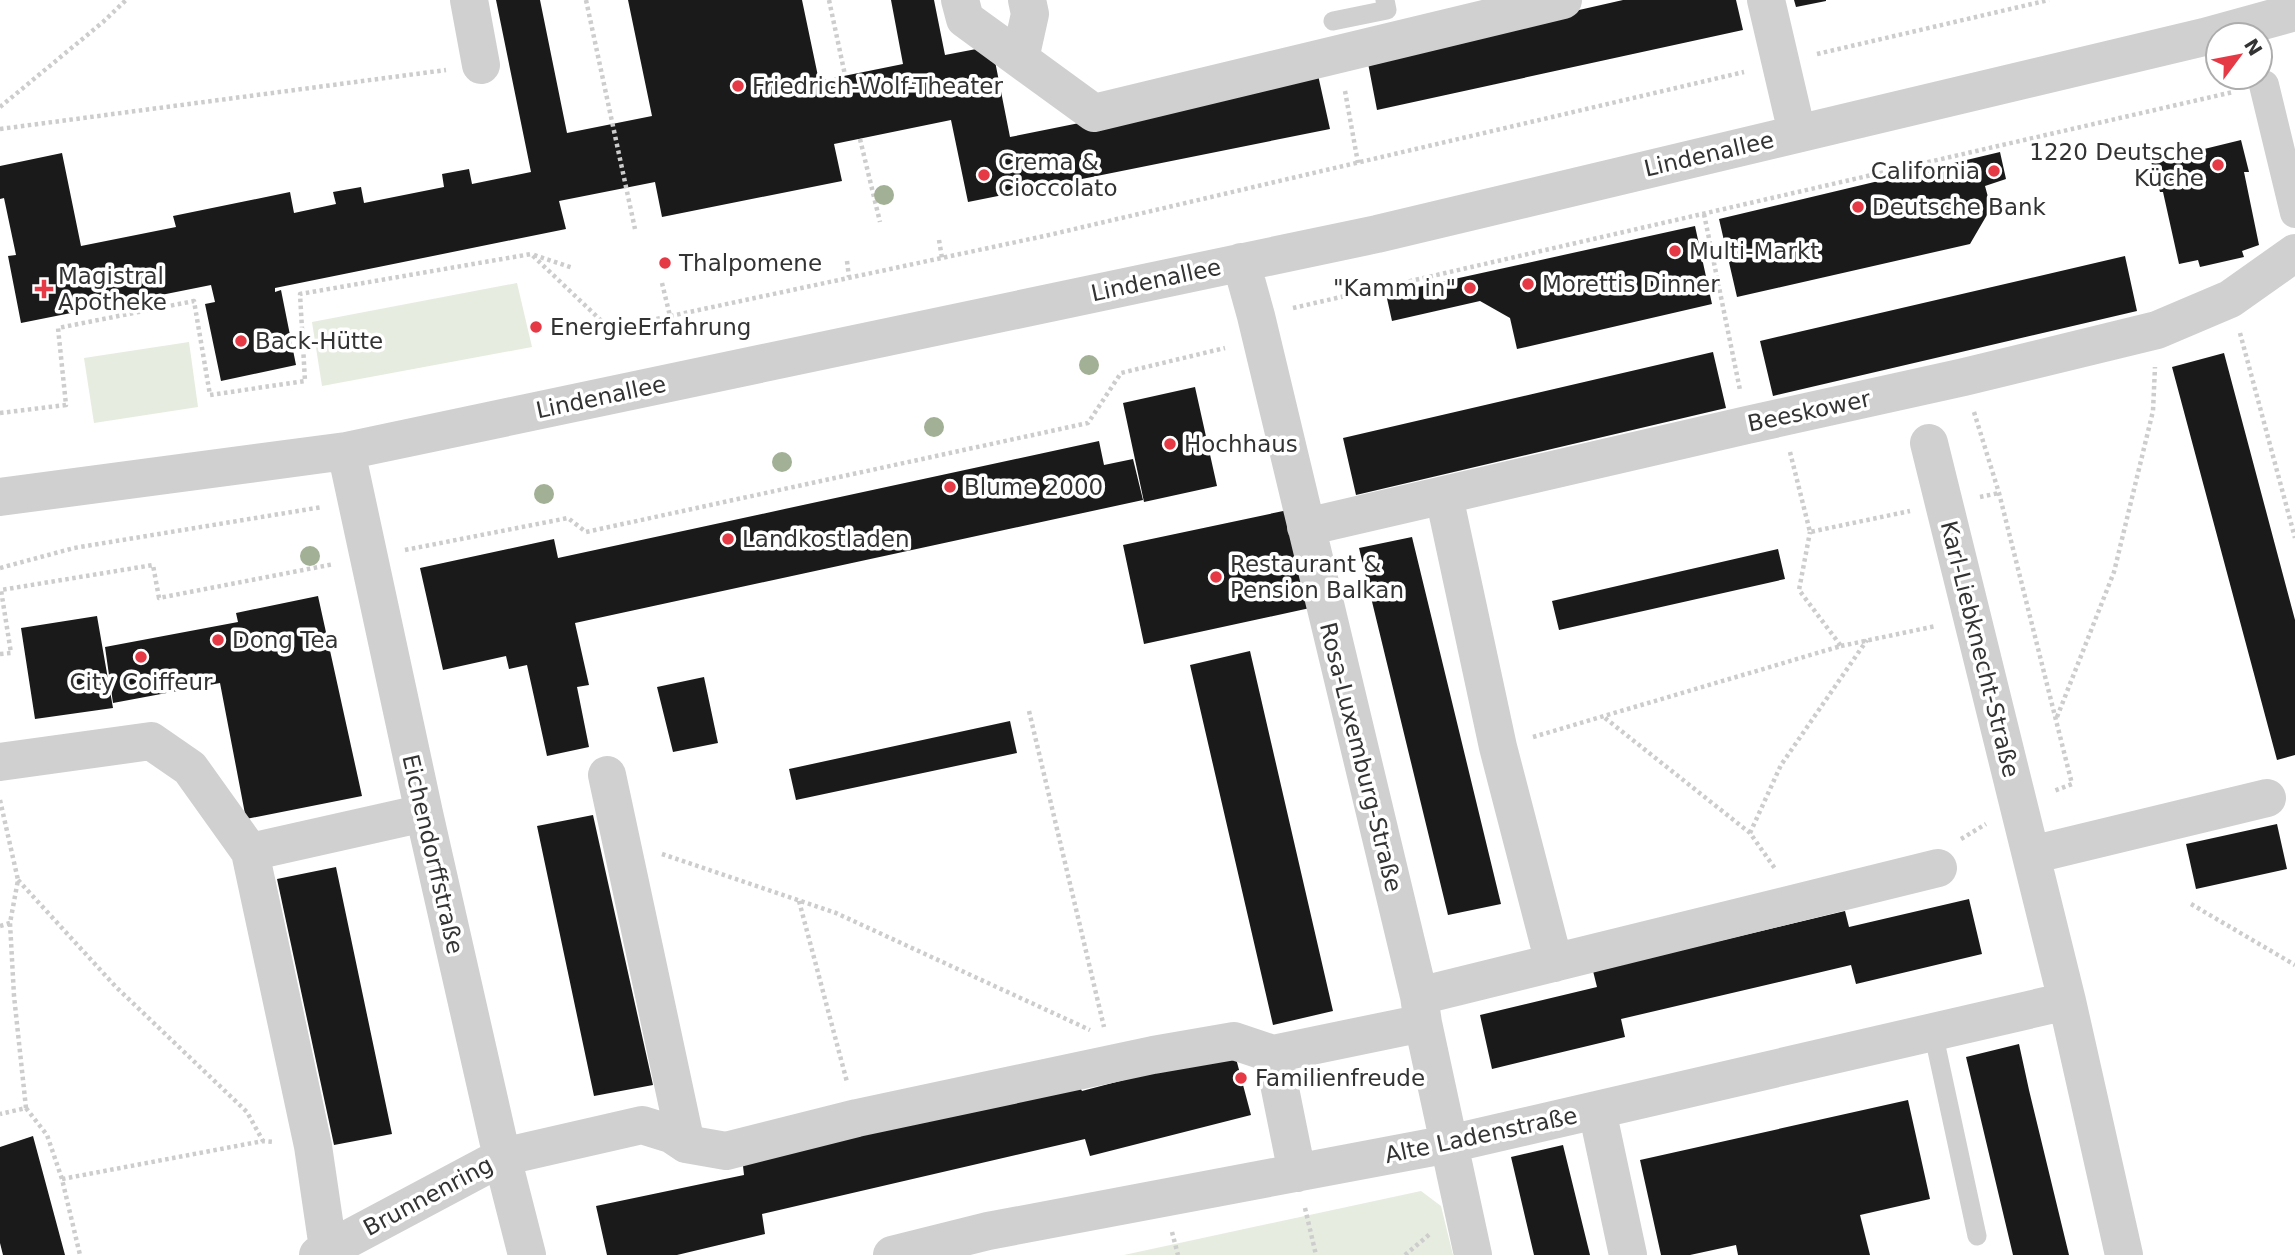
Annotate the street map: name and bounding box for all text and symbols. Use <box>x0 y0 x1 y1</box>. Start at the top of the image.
north arrow <box>2204 21 2274 91</box>
text: N <box>2240 34 2267 60</box>
place label: Friedrich-Wolf-Theater <box>752 73 1004 99</box>
marker: Friedrich-Wolf-Theater <box>730 78 746 94</box>
street label: Lindenallee <box>1642 126 1776 182</box>
place label: 1220 Deutsche Küche <box>2029 139 2204 191</box>
place label: Crema & Cioccolato <box>998 149 1117 201</box>
marker: 1220 Deutsche Küche <box>2210 157 2226 173</box>
place label: California <box>1871 158 1980 184</box>
marker: California <box>1986 163 2002 179</box>
marker: Crema & Cioccolato <box>976 167 992 183</box>
place label: Deutsche Bank <box>1872 194 2047 220</box>
marker: Deutsche Bank <box>1850 199 1866 215</box>
place label: Multi-Markt <box>1689 238 1819 264</box>
marker: Multi-Markt <box>1667 243 1683 259</box>
place label: Thalpomene <box>678 250 822 276</box>
street label: Lindenallee <box>1089 254 1223 306</box>
marker: Thalpomene <box>657 255 673 271</box>
place label: Magistral Apotheke <box>58 263 167 315</box>
place label: Morettis Dinner <box>1542 271 1720 297</box>
place label: "Kamm in" <box>1333 275 1456 301</box>
marker: Morettis Dinner <box>1520 276 1536 292</box>
marker: "Kamm in" <box>1462 280 1478 296</box>
marker: Magistral Apotheke <box>36 281 52 297</box>
place label: EnergieErfahrung <box>550 314 751 340</box>
marker: EnergieErfahrung <box>528 319 544 335</box>
place label: Back-Hütte <box>255 328 383 354</box>
marker: Back-Hütte <box>233 333 249 349</box>
street label: Lindenallee <box>534 371 668 423</box>
street label: Beeskower <box>1745 385 1873 437</box>
place label: Hochhaus <box>1184 431 1298 457</box>
marker: Hochhaus <box>1162 436 1178 452</box>
place label: Blume 2000 <box>964 474 1103 500</box>
marker: Blume 2000 <box>942 479 958 495</box>
street label: Karl-Liebknecht-Straße <box>1936 518 2024 780</box>
place label: Landkostladen <box>742 526 909 552</box>
marker: Landkostladen <box>720 531 736 547</box>
place label: Restaurant & Pension Balkan <box>1230 551 1404 603</box>
marker: Restaurant & Pension Balkan <box>1208 569 1224 585</box>
street label: Rosa-Luxemburg-Straße <box>1315 620 1407 894</box>
place label: Dong Tea <box>232 627 339 653</box>
marker: Dong Tea <box>210 632 226 648</box>
marker: City Coiffeur <box>133 649 149 665</box>
place label: City Coiffeur <box>70 669 213 695</box>
street label: Eichendorffstraße <box>397 752 469 956</box>
place label: Familienfreude <box>1255 1065 1425 1091</box>
marker: Familienfreude <box>1233 1070 1249 1086</box>
street label: Alte Ladenstraße <box>1382 1102 1580 1168</box>
street label: Brunnenring <box>359 1151 497 1241</box>

